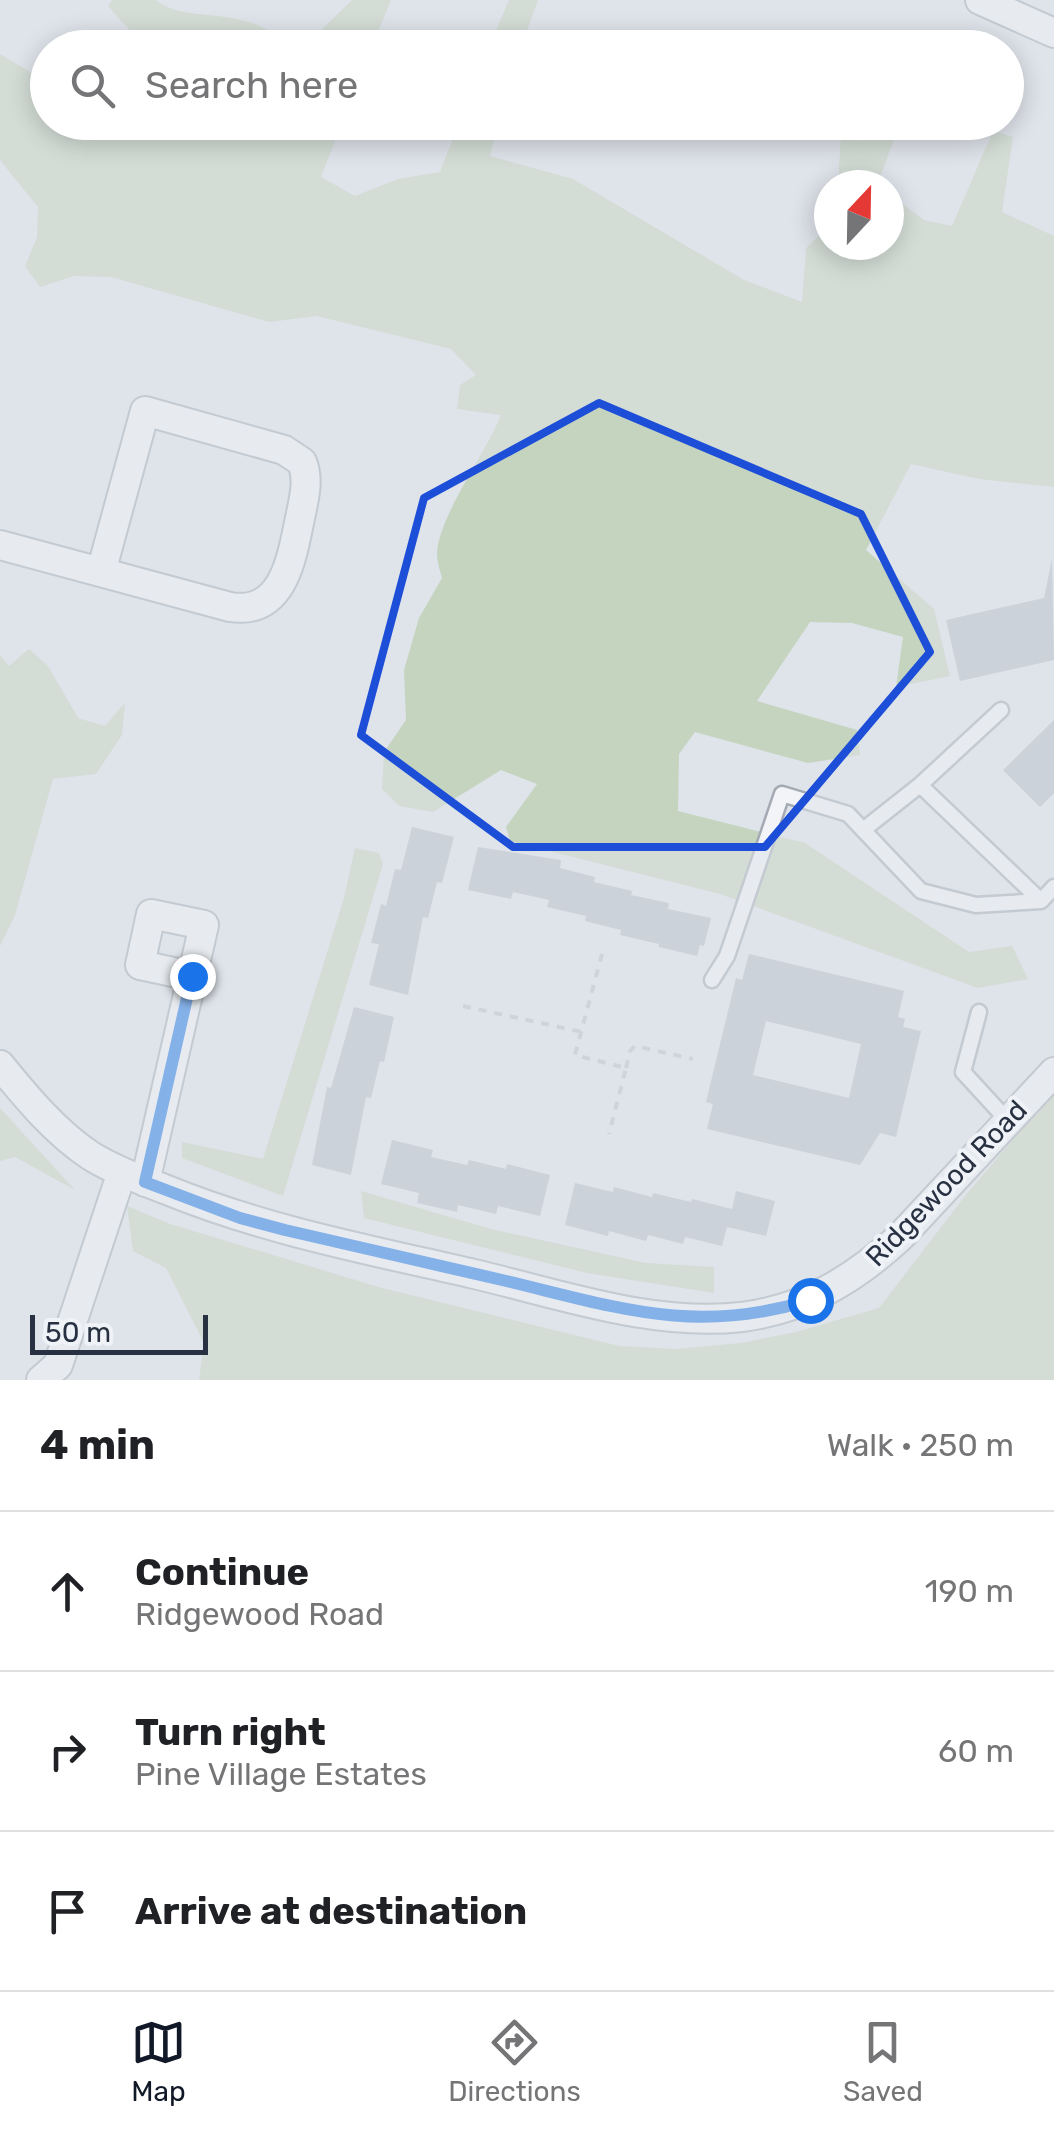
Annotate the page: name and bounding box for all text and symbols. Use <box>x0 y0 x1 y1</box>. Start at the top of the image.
search box <box>30 30 1024 140</box>
icon: search <box>65 58 120 113</box>
text: Search here <box>145 62 358 108</box>
north arrow <box>814 170 904 260</box>
route end <box>170 954 216 1000</box>
street label: Ridgewood Road <box>859 1094 1034 1273</box>
route start <box>788 1278 834 1324</box>
scale bar <box>30 1310 208 1354</box>
text: 50 m <box>45 1316 111 1349</box>
text: 4 min <box>40 1420 155 1470</box>
text: Walk · 250 m <box>827 1426 1014 1464</box>
text: Continue <box>135 1549 309 1595</box>
icon: ahead <box>40 1564 95 1619</box>
text: 190 m <box>925 1572 1014 1610</box>
text: Ridgewood Road <box>135 1595 384 1633</box>
text: Turn right <box>135 1709 326 1755</box>
icon: right <box>40 1724 95 1779</box>
text: 60 m <box>938 1732 1014 1770</box>
text: Pine Village Estates <box>135 1755 427 1793</box>
icon: arrive <box>40 1884 95 1939</box>
text: Arrive at destination <box>135 1888 527 1934</box>
tab: Map <box>131 2015 186 2108</box>
tab: Directions <box>448 2015 581 2108</box>
tab: Saved <box>843 2015 923 2108</box>

